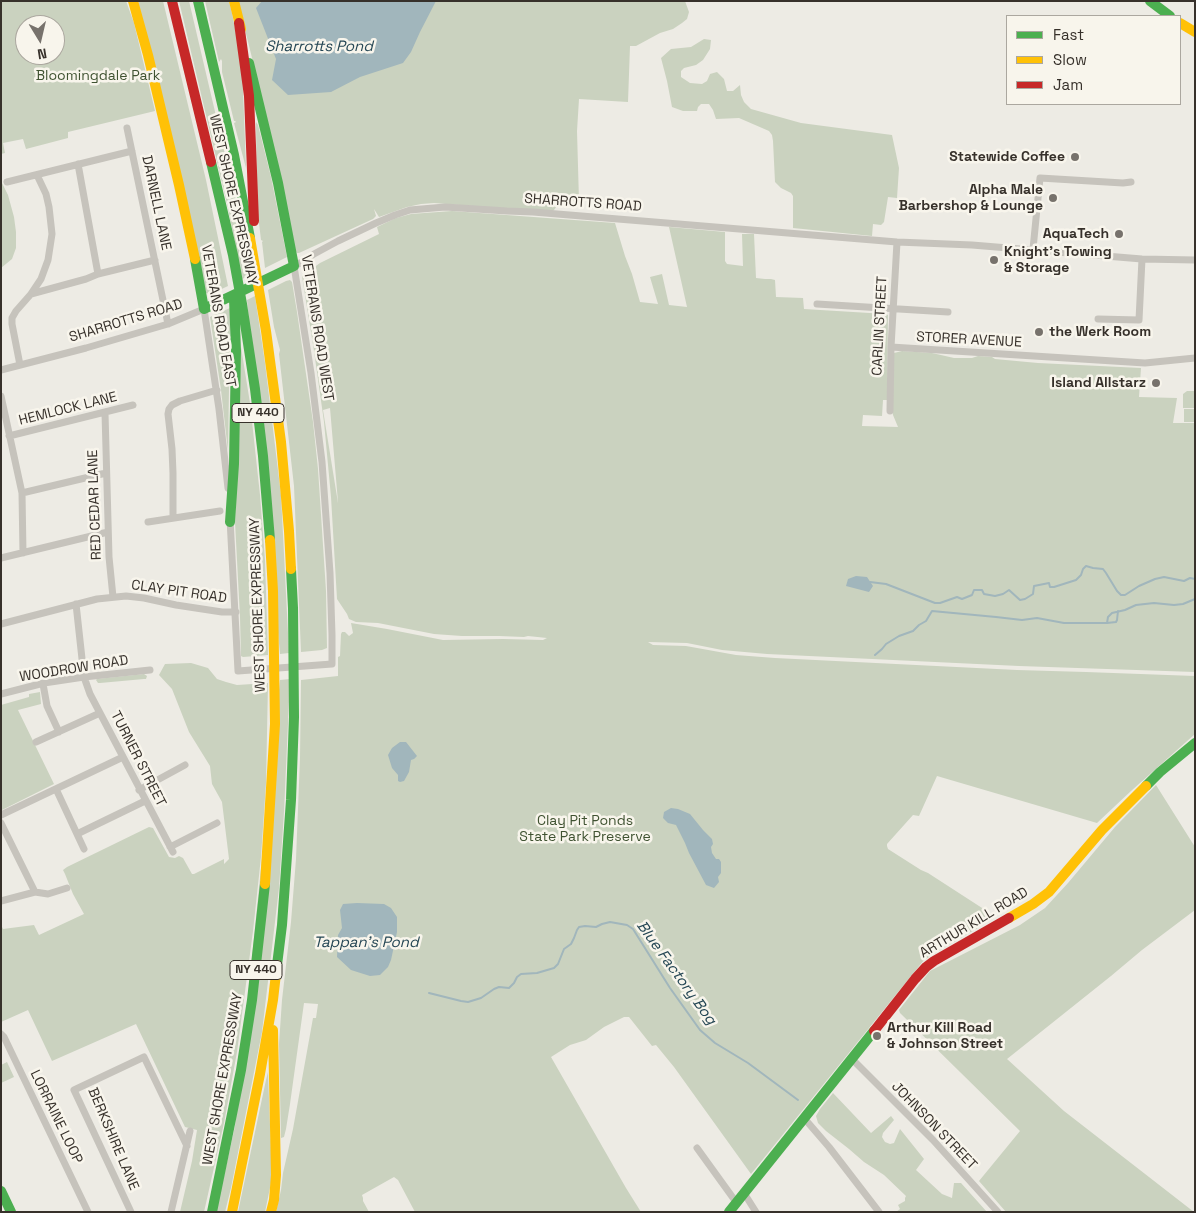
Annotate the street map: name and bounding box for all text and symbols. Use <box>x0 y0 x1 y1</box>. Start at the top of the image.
north arrow <box>15 15 65 65</box>
legend <box>1006 15 1181 105</box>
text: Fast <box>1053 25 1084 44</box>
water label: Sharrotts Pond <box>265 38 373 56</box>
text: N <box>36 44 48 63</box>
text: Slow <box>1053 50 1087 69</box>
park label: Bloomingdale Park <box>36 68 160 84</box>
text: Jam <box>1053 75 1083 94</box>
street label: WEST SHORE EXPRESSWAY <box>205 113 261 287</box>
place label: Statewide Coffee <box>949 149 1065 165</box>
marker: Statewide Coffee <box>1069 151 1081 163</box>
street label: DARNELL LANE <box>138 154 174 252</box>
place label: Alpha Male Barbershop & Lounge <box>898 182 1043 214</box>
street label: SHARROTTS ROAD <box>524 191 642 215</box>
marker: Alpha Male Barbershop & Lounge <box>1047 192 1059 204</box>
place label: AquaTech <box>1043 226 1109 242</box>
marker: AquaTech <box>1113 228 1125 240</box>
street label: VETERANS ROAD EAST <box>197 243 239 389</box>
place label: Knight's Towing & Storage <box>1004 244 1112 276</box>
street label: VETERANS ROAD WEST <box>297 254 337 402</box>
marker: Knight's Towing & Storage <box>988 254 1000 266</box>
street label: CARLIN STREET <box>869 276 891 376</box>
street label: SHARROTTS ROAD <box>67 296 185 346</box>
place label: the Werk Room <box>1049 324 1151 340</box>
marker: the Werk Room <box>1033 326 1045 338</box>
street label: STORER AVENUE <box>916 329 1022 351</box>
place label: Island Allstarz <box>1051 375 1146 391</box>
marker: Island Allstarz <box>1150 377 1162 389</box>
street label: HEMLOCK LANE <box>17 389 119 429</box>
road number: NY 440 <box>232 403 284 422</box>
street label: RED CEDAR LANE <box>85 449 105 561</box>
street label: WEST SHORE EXPRESSWAY <box>247 517 269 693</box>
street label: CLAY PIT ROAD <box>130 577 228 607</box>
street label: WOODROW ROAD <box>18 652 130 686</box>
street label: TURNER STREET <box>107 708 169 810</box>
park label: Clay Pit Ponds State Park Preserve <box>519 813 651 846</box>
street label: ARTHUR KILL ROAD <box>917 884 1031 962</box>
water label: Blue Factory Bog <box>632 918 720 1028</box>
water label: Tappan's Pond <box>313 934 419 952</box>
road number: NY 440 <box>230 960 282 980</box>
street label: WEST SHORE EXPRESSWAY <box>200 991 246 1167</box>
place label: Arthur Kill Road & Johnson Street <box>887 1020 1003 1052</box>
marker: Arthur Kill Road & Johnson Street <box>871 1030 883 1042</box>
street label: LORRAINE LOOP <box>26 1068 86 1166</box>
street label: JOHNSON STREET <box>888 1078 980 1174</box>
street label: BERKSHIRE LANE <box>84 1085 142 1193</box>

